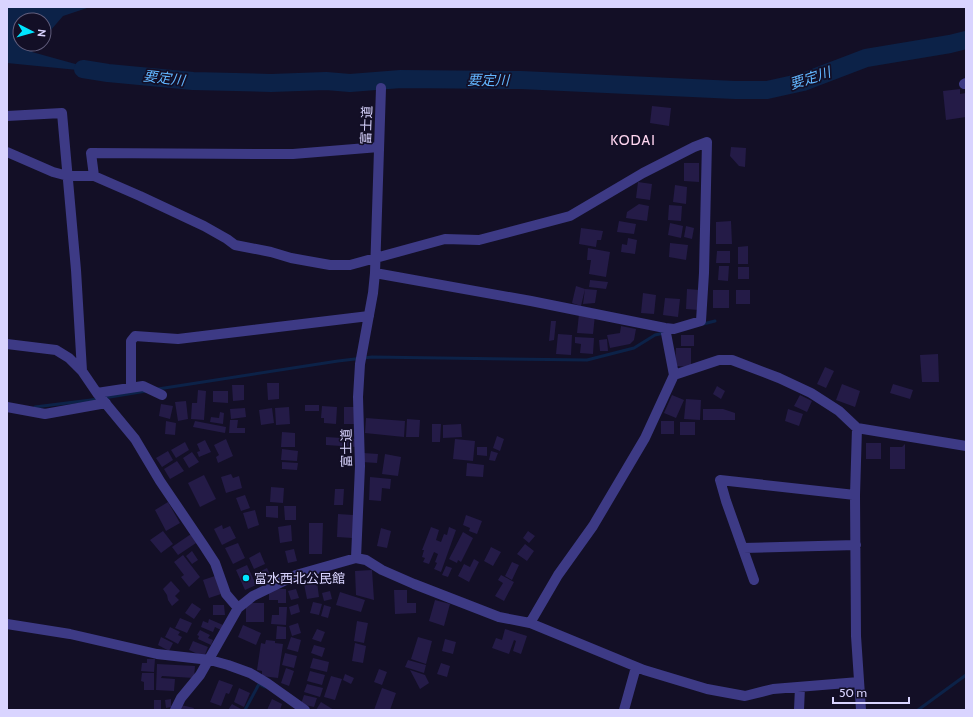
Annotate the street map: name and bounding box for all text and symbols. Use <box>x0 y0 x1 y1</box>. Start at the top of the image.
north arrow <box>12 12 52 52</box>
text: N <box>35 28 49 38</box>
water label: 要定川 <box>787 62 835 93</box>
water label: 要定川 <box>142 67 188 90</box>
water label: 要定川 <box>467 71 511 89</box>
street label: 富士道 <box>357 105 375 145</box>
district label: KODAI <box>610 131 656 149</box>
street label: 富士道 <box>338 428 354 468</box>
place label: 富水西北公民館 <box>254 570 345 586</box>
marker: 富水西北公民館 <box>241 573 251 583</box>
scale bar <box>833 679 909 705</box>
text: 50 m <box>839 685 867 700</box>

